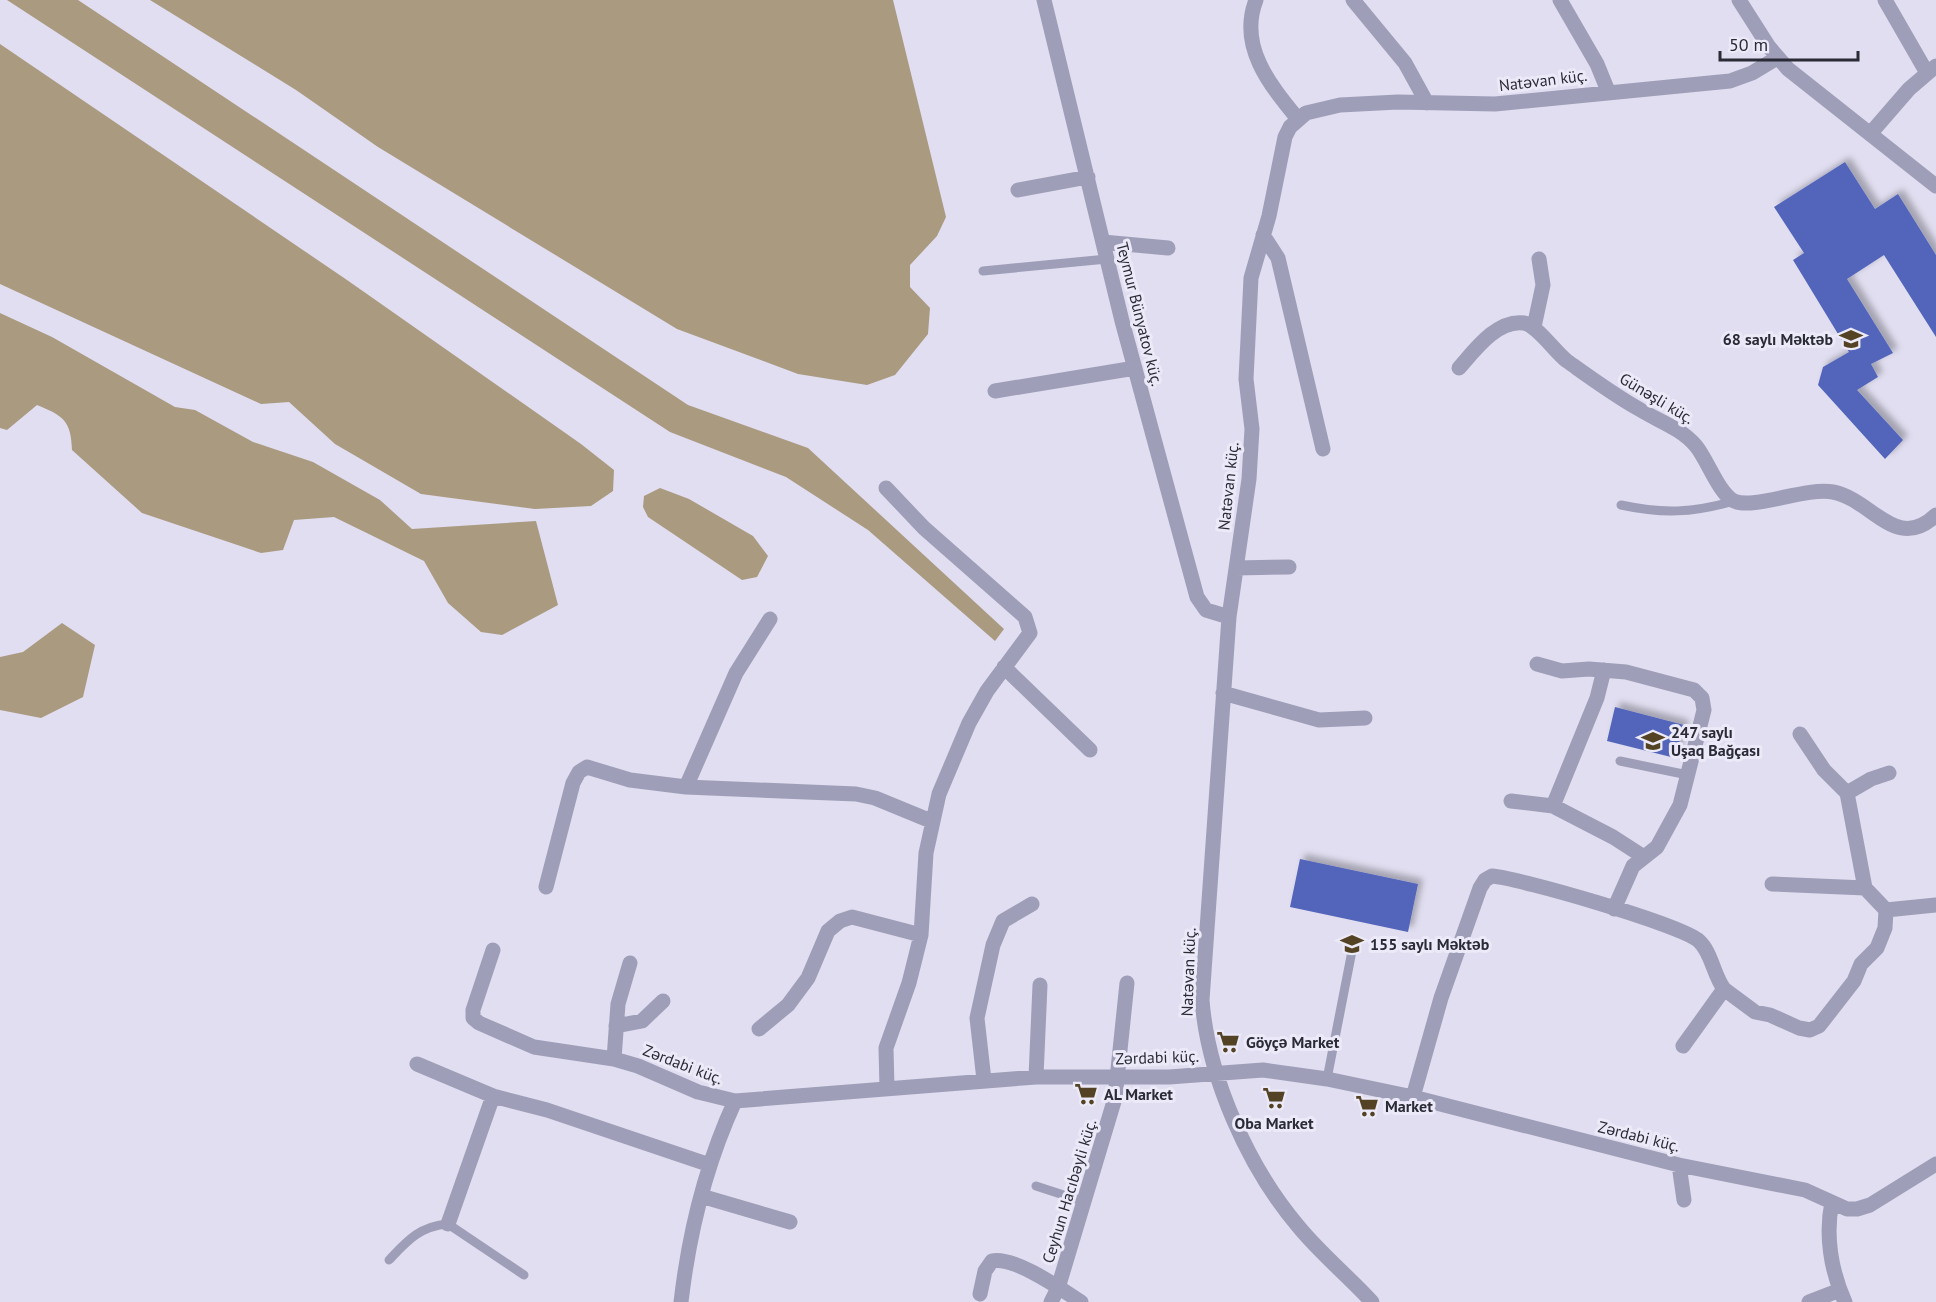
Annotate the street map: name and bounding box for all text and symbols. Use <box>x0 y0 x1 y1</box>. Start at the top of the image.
scale bar <box>1720 24 1858 62</box>
text: 50 m <box>1729 33 1768 56</box>
street label: Natəvan küç. <box>1498 65 1588 95</box>
street label: Teymur Bünyatov küç. <box>1112 240 1168 388</box>
school or university icon: 68 saylı Məktəb <box>1838 326 1864 352</box>
place label: 68 saylı Məktəb <box>1723 329 1833 349</box>
street label: Günəşli küç. <box>1616 368 1698 428</box>
street label: Natəvan küç. <box>1213 441 1243 531</box>
place label: 247 saylı Uşaq Bağçası <box>1671 722 1760 760</box>
school or university icon: 247 saylı Uşaq Bağçası <box>1640 728 1666 754</box>
street label: Natəvan küç. <box>1176 927 1200 1017</box>
school or university icon: 155 saylı Məktəb <box>1339 931 1365 957</box>
place label: 155 saylı Məktəb <box>1370 934 1490 954</box>
supermarket icon: Göyçə Market <box>1215 1029 1241 1055</box>
place label: Göyçə Market <box>1246 1032 1340 1052</box>
street label: Zərdabi küç. <box>640 1040 726 1088</box>
street label: Zərdabi küç. <box>1115 1046 1199 1068</box>
supermarket icon: AL Market <box>1073 1081 1099 1107</box>
place label: AL Market <box>1104 1084 1173 1104</box>
supermarket icon: Oba Market <box>1261 1085 1287 1111</box>
supermarket icon: Market <box>1354 1093 1380 1119</box>
place label: Market <box>1385 1096 1433 1116</box>
place label: Oba Market <box>1234 1113 1314 1133</box>
street label: Zərdabi küç. <box>1596 1116 1682 1156</box>
street label: Ceyhun Hacıbəyli küç. <box>1038 1117 1100 1265</box>

